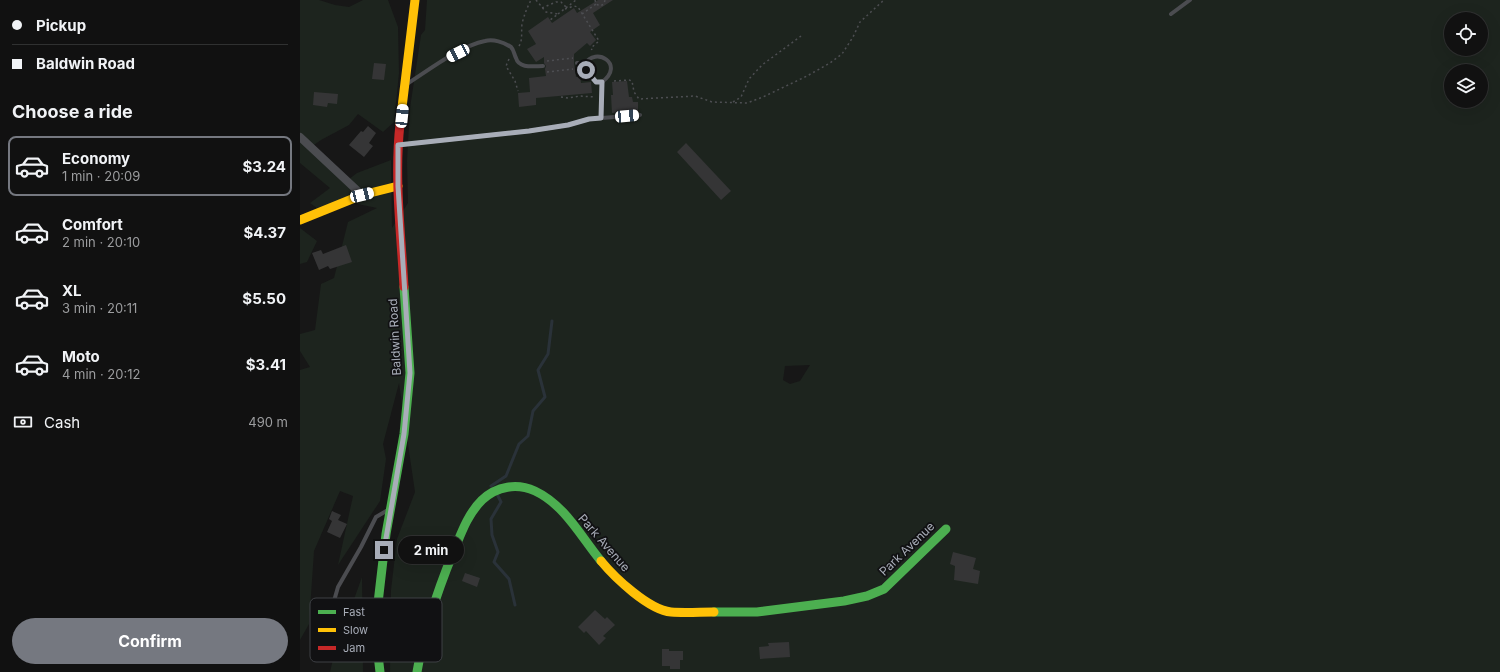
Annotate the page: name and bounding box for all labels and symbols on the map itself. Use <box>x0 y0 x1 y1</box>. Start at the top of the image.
car <box>445 42 471 64</box>
route start <box>577 61 595 79</box>
car <box>395 103 409 129</box>
car <box>615 109 639 123</box>
car <box>349 186 375 204</box>
street label: Baldwin Road <box>385 298 404 376</box>
street label: Park Avenue <box>575 511 633 574</box>
street label: Park Avenue <box>876 519 937 579</box>
callout: 2 min <box>398 536 464 564</box>
route end <box>375 541 393 559</box>
legend <box>310 598 442 662</box>
text: Fast <box>343 605 365 619</box>
text: Slow <box>343 623 368 637</box>
text: Jam <box>343 641 365 655</box>

